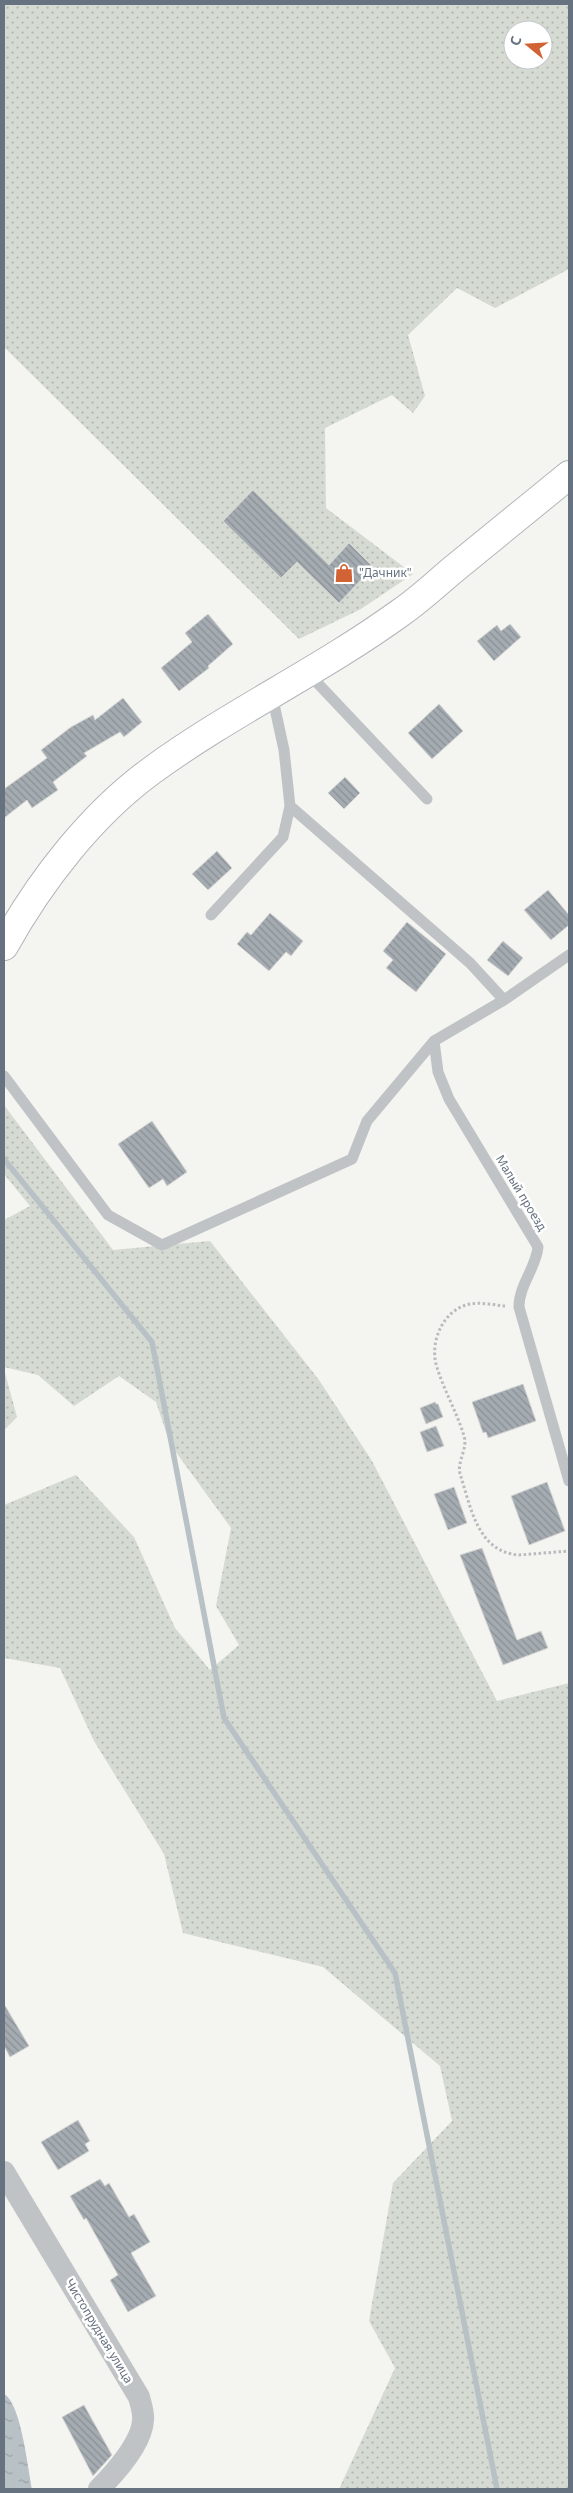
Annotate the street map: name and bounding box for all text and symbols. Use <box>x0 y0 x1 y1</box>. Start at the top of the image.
north arrow <box>503 20 553 70</box>
text: С <box>505 34 526 48</box>
shop icon: "Дачник" <box>333 562 355 584</box>
place label: "Дачник" <box>359 564 412 581</box>
street label: Малый проезд <box>492 1152 551 1234</box>
street label: Чистопрудная улица <box>61 2275 137 2386</box>

